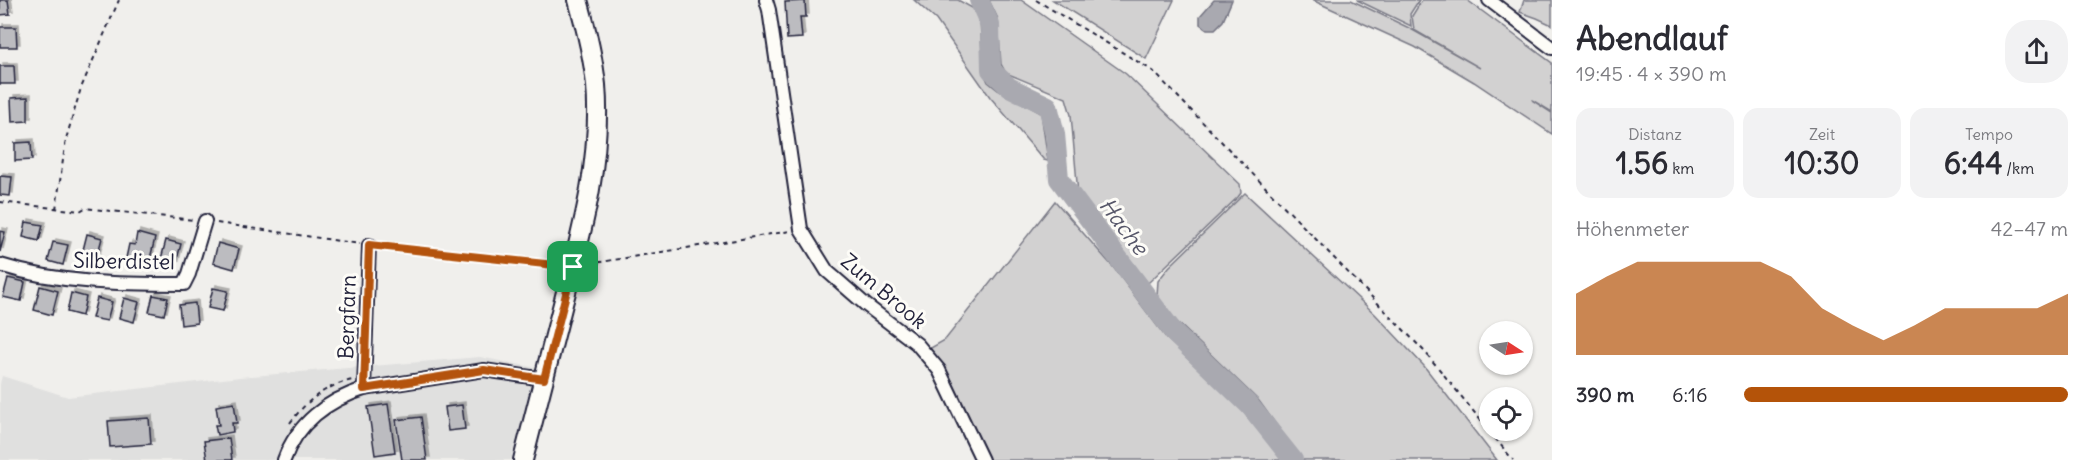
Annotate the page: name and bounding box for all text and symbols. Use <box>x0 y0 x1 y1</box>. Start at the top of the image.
text: Abendlauf <box>1576 17 1728 59</box>
button: share <box>2005 20 2068 83</box>
text: 19:45 · 4 × 390 m <box>1576 61 1726 86</box>
text: Distanz <box>1628 124 1682 144</box>
text: Zeit <box>1809 124 1835 144</box>
text: Tempo <box>1965 124 2013 144</box>
text: 1.56 <box>1616 144 1668 182</box>
text: 10:30 <box>1784 144 1860 182</box>
text: 6:44 <box>1944 144 2002 182</box>
text: km <box>1668 158 1694 178</box>
text: /km <box>2002 158 2034 178</box>
water label: Hache <box>1094 192 1156 262</box>
text: Höhenmeter <box>1576 216 1689 241</box>
text: 42–47 m <box>1991 216 2068 241</box>
pin <box>547 241 598 292</box>
street label: Silberdistel <box>73 247 175 275</box>
street label: Zum Brook <box>836 247 932 335</box>
icon: arrive <box>556 250 589 283</box>
street label: Bergfarn <box>332 274 362 360</box>
north arrow <box>1479 321 1533 375</box>
map controls <box>1479 321 1533 441</box>
text: 390 m <box>1576 382 1634 407</box>
text: 6:16 <box>1672 382 1708 407</box>
button: locate <box>1479 387 1533 441</box>

